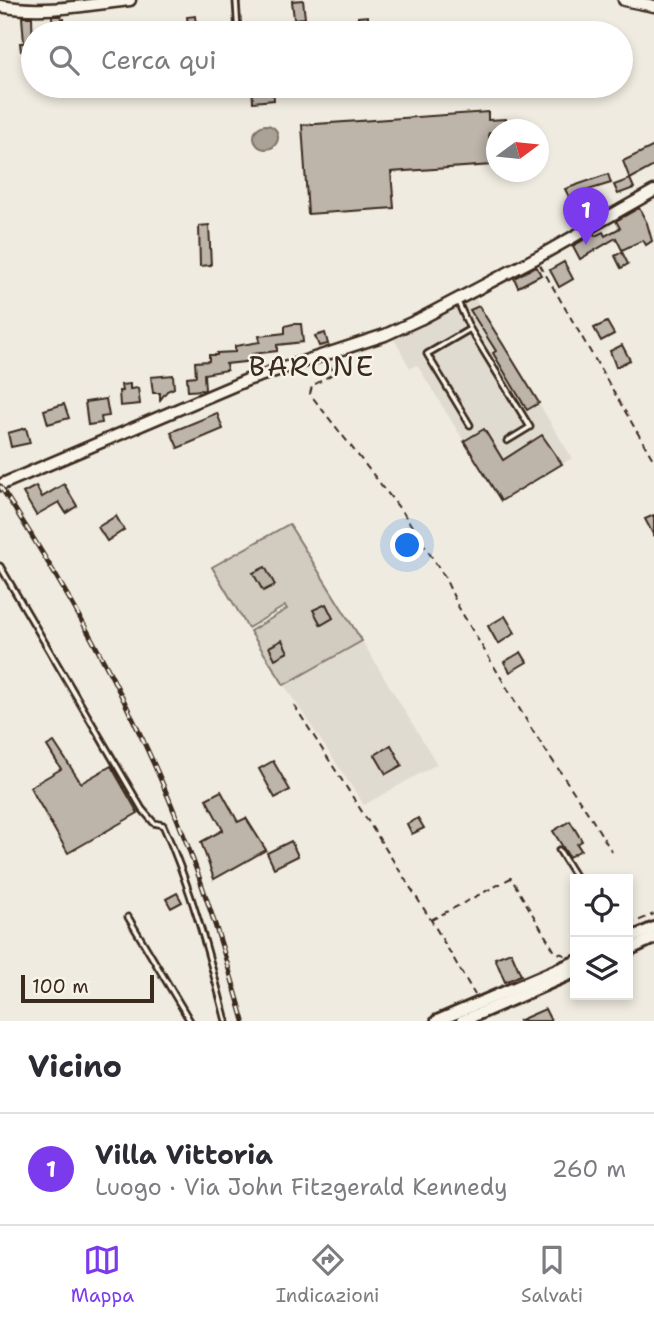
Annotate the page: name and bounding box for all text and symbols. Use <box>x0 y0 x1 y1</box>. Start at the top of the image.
search box <box>21 21 633 98</box>
icon: search <box>45 41 83 79</box>
text: Cerca qui <box>101 42 217 77</box>
north arrow <box>486 119 549 182</box>
pin: 1 <box>563 187 609 245</box>
district label: BARONE <box>249 347 375 385</box>
your location <box>390 528 424 562</box>
map controls <box>570 874 633 1000</box>
button: locate <box>570 874 633 937</box>
button: layers <box>570 937 633 1000</box>
scale bar <box>21 972 154 1004</box>
text: 100 m <box>32 974 89 999</box>
text: Vicino <box>28 1046 122 1087</box>
text: Villa Vittoria <box>95 1137 273 1172</box>
text: 1 <box>46 1154 56 1184</box>
text: 260 m <box>552 1154 626 1184</box>
text: Luogo · Via John Fitzgerald Kennedy <box>95 1172 507 1202</box>
tab: Mappa <box>71 1241 134 1308</box>
tab: Indicazioni <box>276 1241 380 1308</box>
tab: Salvati <box>521 1241 583 1308</box>

